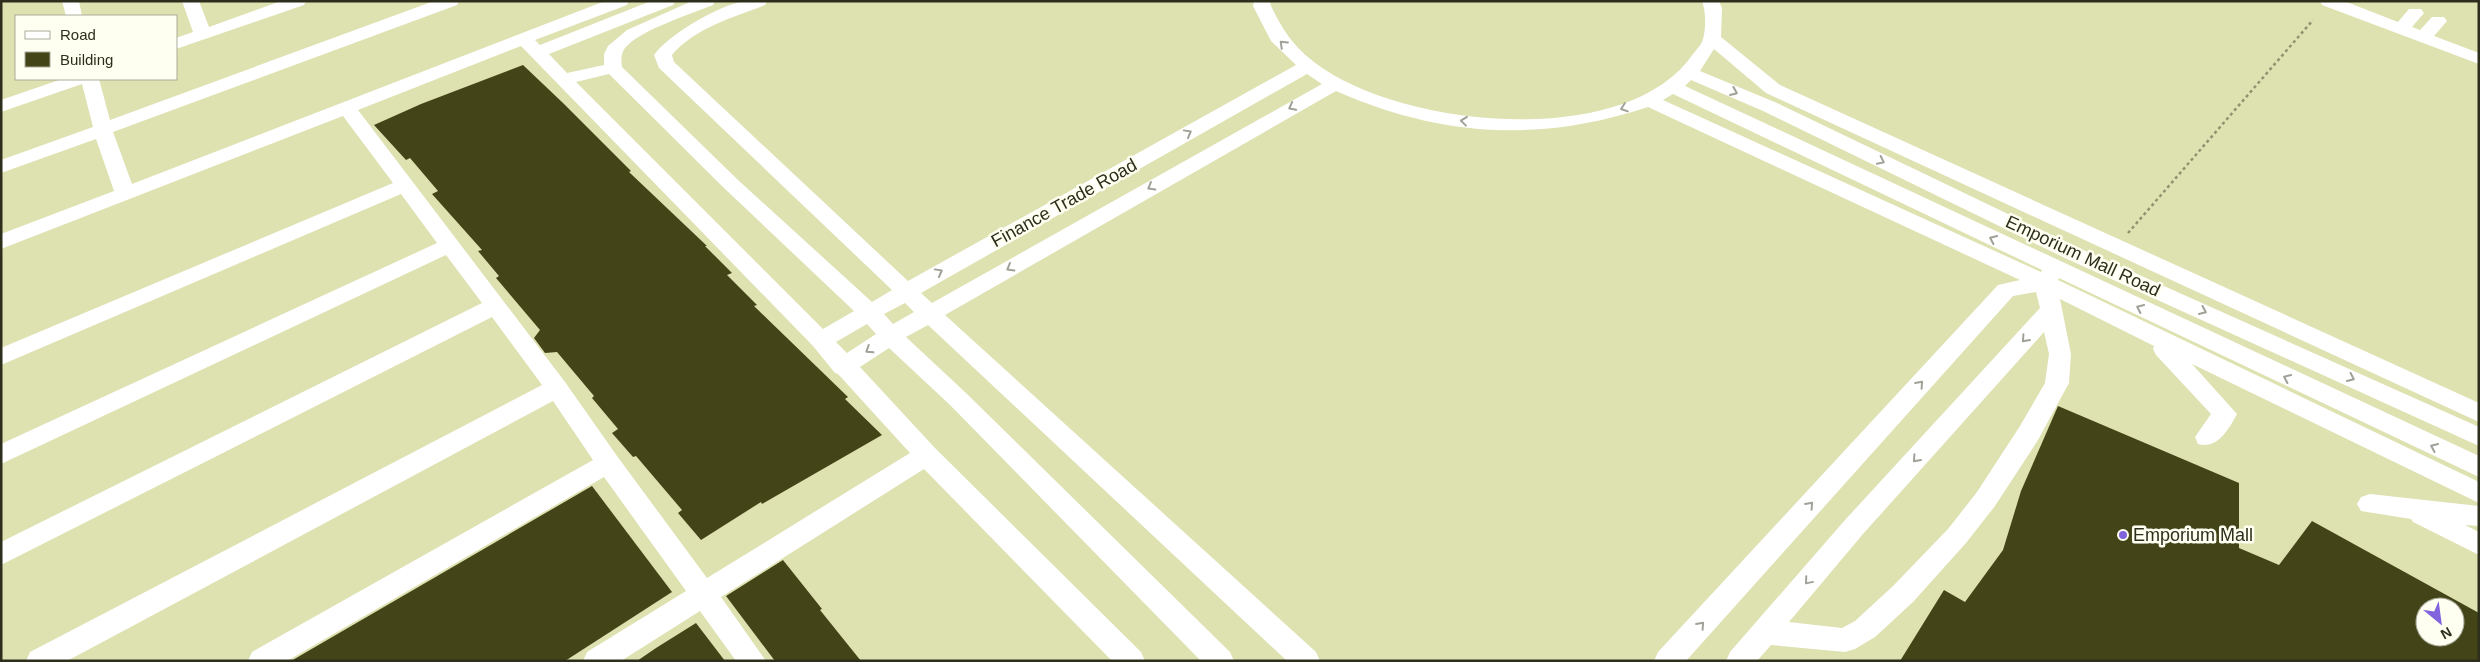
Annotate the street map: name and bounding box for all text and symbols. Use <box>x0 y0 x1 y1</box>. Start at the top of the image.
legend <box>15 15 178 80</box>
text: Road <box>60 26 96 43</box>
one-way arrow <box>1280 40 1289 49</box>
text: Building <box>60 51 113 68</box>
one-way arrow <box>1729 86 1738 97</box>
one-way arrow <box>1288 101 1297 111</box>
one-way arrow <box>1621 102 1629 112</box>
one-way arrow <box>1460 116 1468 127</box>
one-way arrow <box>1183 130 1192 140</box>
street label: Finance Trade Road <box>988 155 1140 251</box>
one-way arrow <box>1876 155 1885 165</box>
one-way arrow <box>1147 181 1156 191</box>
street label: Emporium Mall Road <box>2003 211 2163 301</box>
one-way arrow <box>1990 235 1999 245</box>
one-way arrow <box>1006 262 1015 272</box>
one-way arrow <box>934 268 943 278</box>
one-way arrow <box>2136 304 2145 314</box>
one-way arrow <box>2198 305 2207 315</box>
one-way arrow <box>2022 333 2031 342</box>
one-way arrow <box>865 344 875 353</box>
one-way arrow <box>2346 372 2355 383</box>
one-way arrow <box>2283 374 2292 384</box>
one-way arrow <box>1914 381 1923 390</box>
one-way arrow <box>2430 442 2439 453</box>
one-way arrow <box>1913 453 1922 462</box>
one-way arrow <box>1805 501 1814 510</box>
place label: Emporium Mall <box>2133 525 2253 545</box>
marker: Emporium Mall <box>2117 529 2129 541</box>
one-way arrow <box>1805 575 1814 584</box>
north arrow <box>2415 597 2465 647</box>
one-way arrow <box>1695 621 1704 630</box>
text: N <box>2438 624 2455 643</box>

